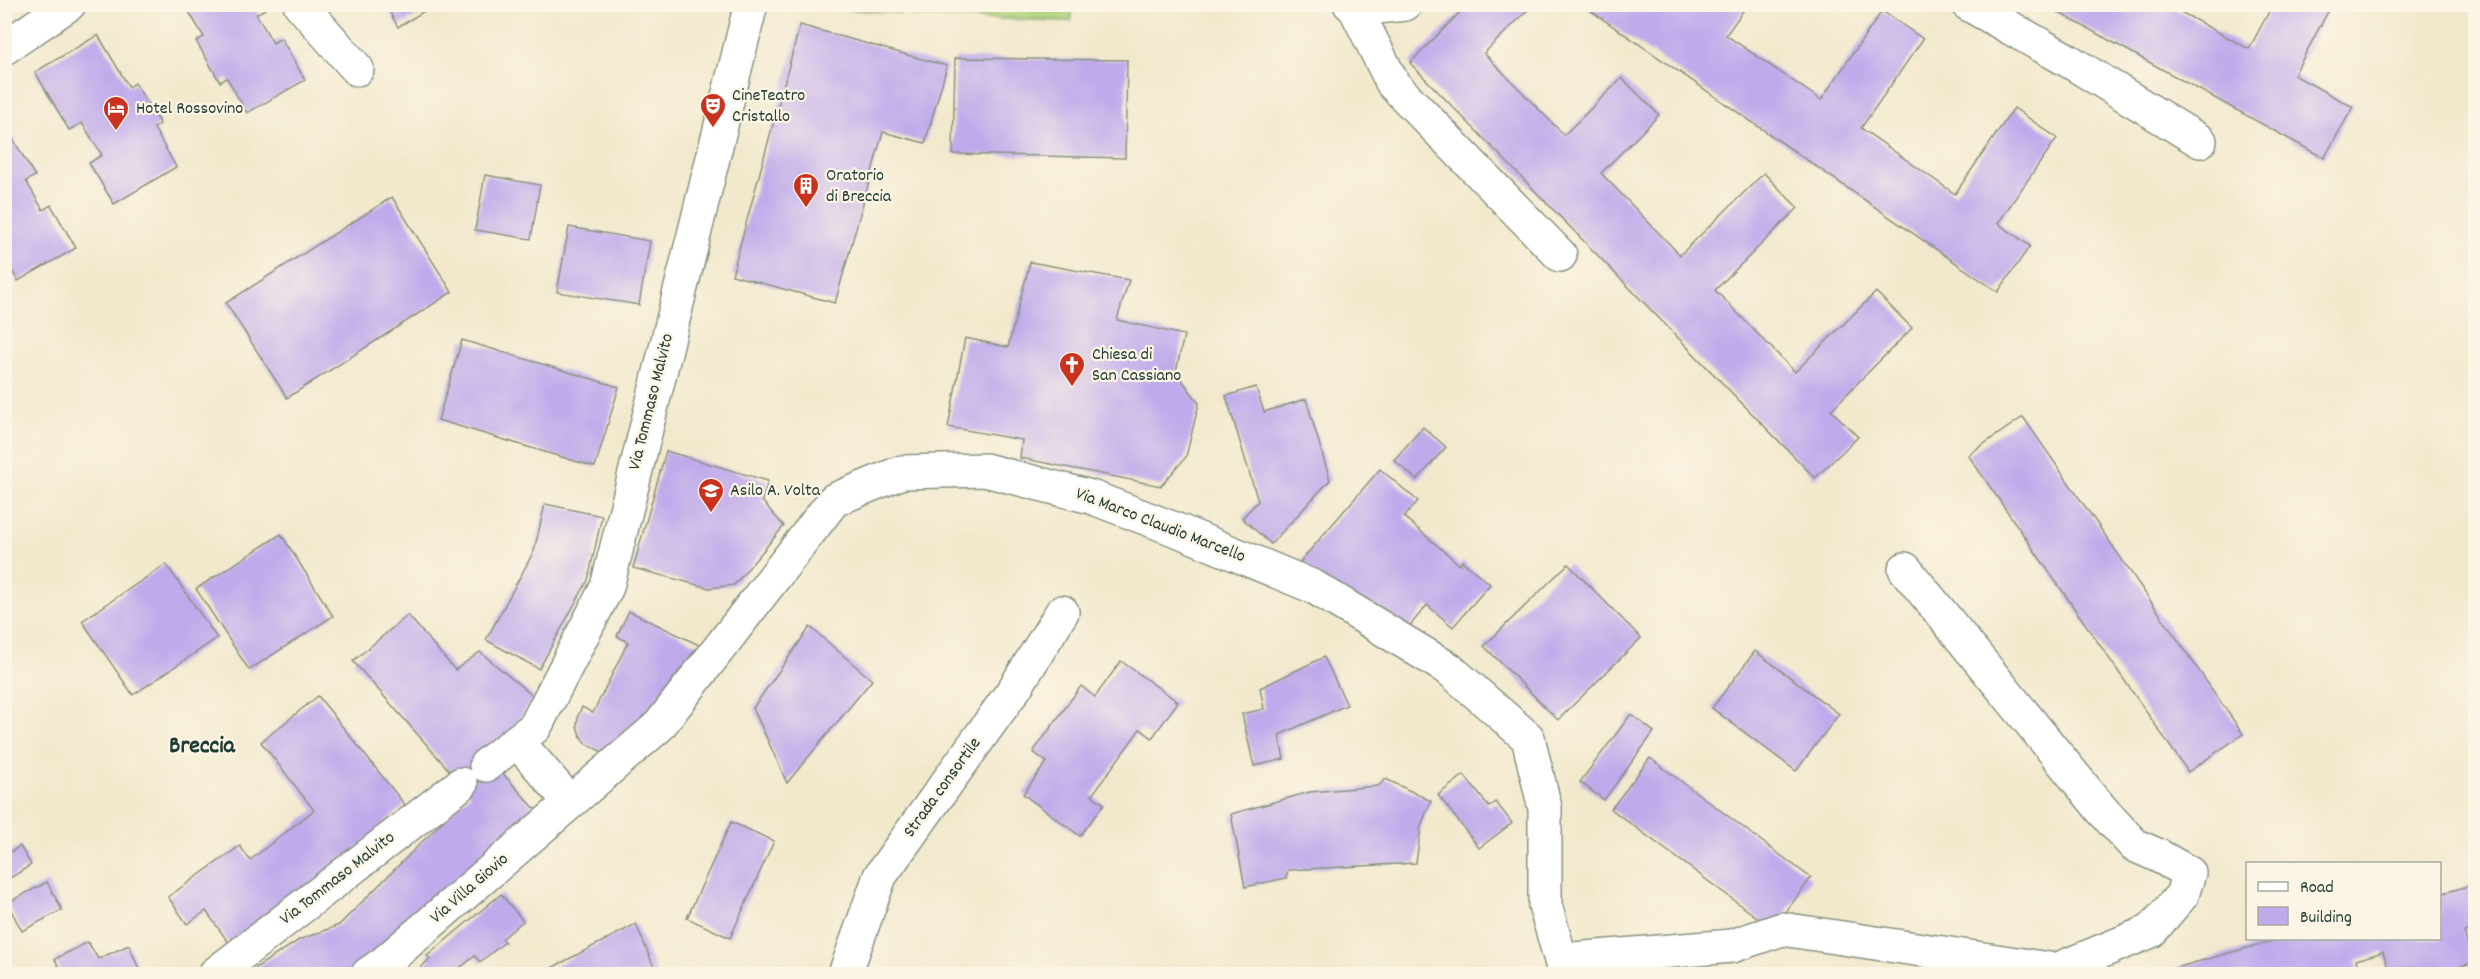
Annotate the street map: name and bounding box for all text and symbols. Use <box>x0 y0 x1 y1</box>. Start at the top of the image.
place label: CineTeatro Cristallo <box>732 84 805 130</box>
theatre icon: CineTeatro Cristallo <box>698 91 728 129</box>
hotel icon: Hotel Rossovino <box>101 94 131 132</box>
place label: Hotel Rossovino <box>136 97 243 122</box>
place label: Oratorio di Breccia <box>826 164 892 210</box>
building icon: Oratorio di Breccia <box>791 171 821 209</box>
street label: Via Tommaso Malvito <box>623 331 681 473</box>
place label: Chiesa di San Cassiano <box>1092 343 1181 389</box>
church icon: Chiesa di San Cassiano <box>1057 350 1087 388</box>
school or university icon: Asilo A. Volta <box>696 476 726 514</box>
place label: Asilo A. Volta <box>730 479 821 504</box>
street label: Via Marco Claudio Marcello <box>1071 482 1249 570</box>
district label: Breccia <box>169 730 236 764</box>
street label: Strada consortile <box>898 733 988 843</box>
street label: Via Tommaso Malvito <box>275 826 401 932</box>
street label: Via Villa Giovio <box>425 848 515 930</box>
legend <box>2246 862 2441 940</box>
text: Road <box>2300 876 2334 901</box>
text: Building <box>2300 906 2352 931</box>

